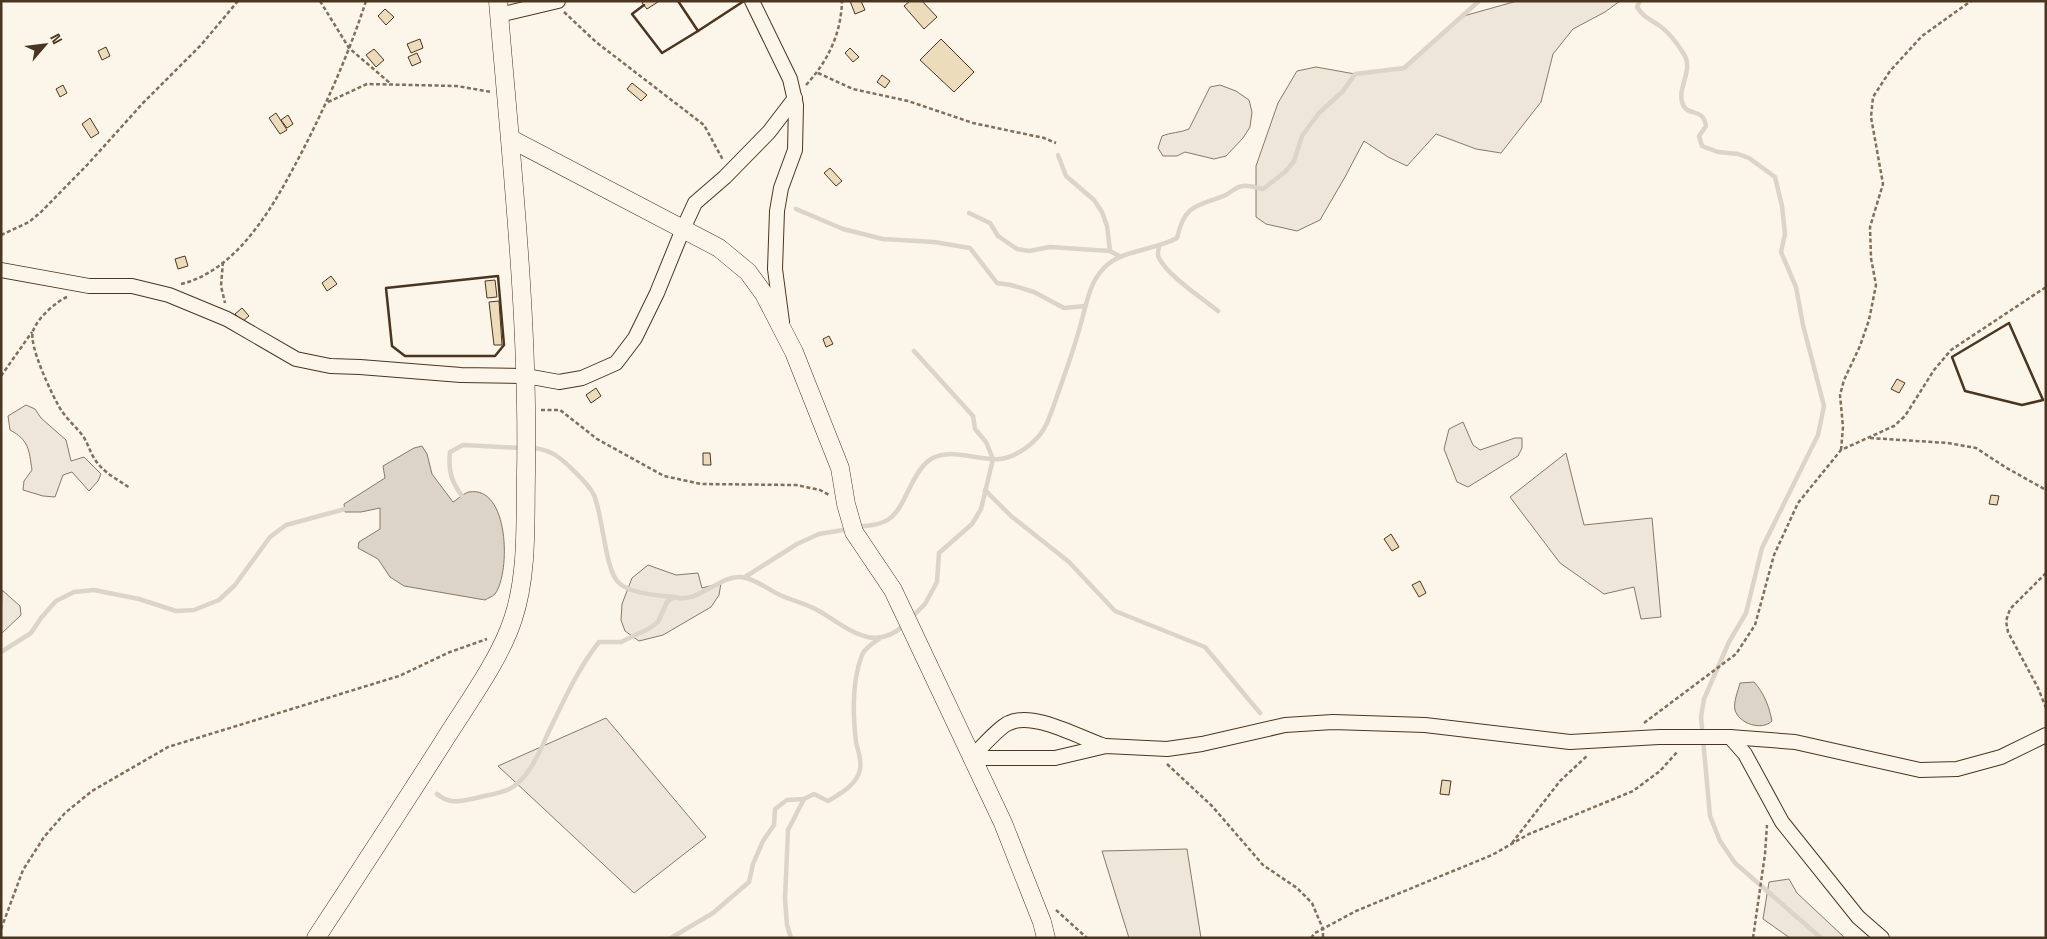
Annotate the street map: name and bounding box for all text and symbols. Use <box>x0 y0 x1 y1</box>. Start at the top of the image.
north arrow <box>20 20 70 70</box>
text: N <box>46 31 67 47</box>

